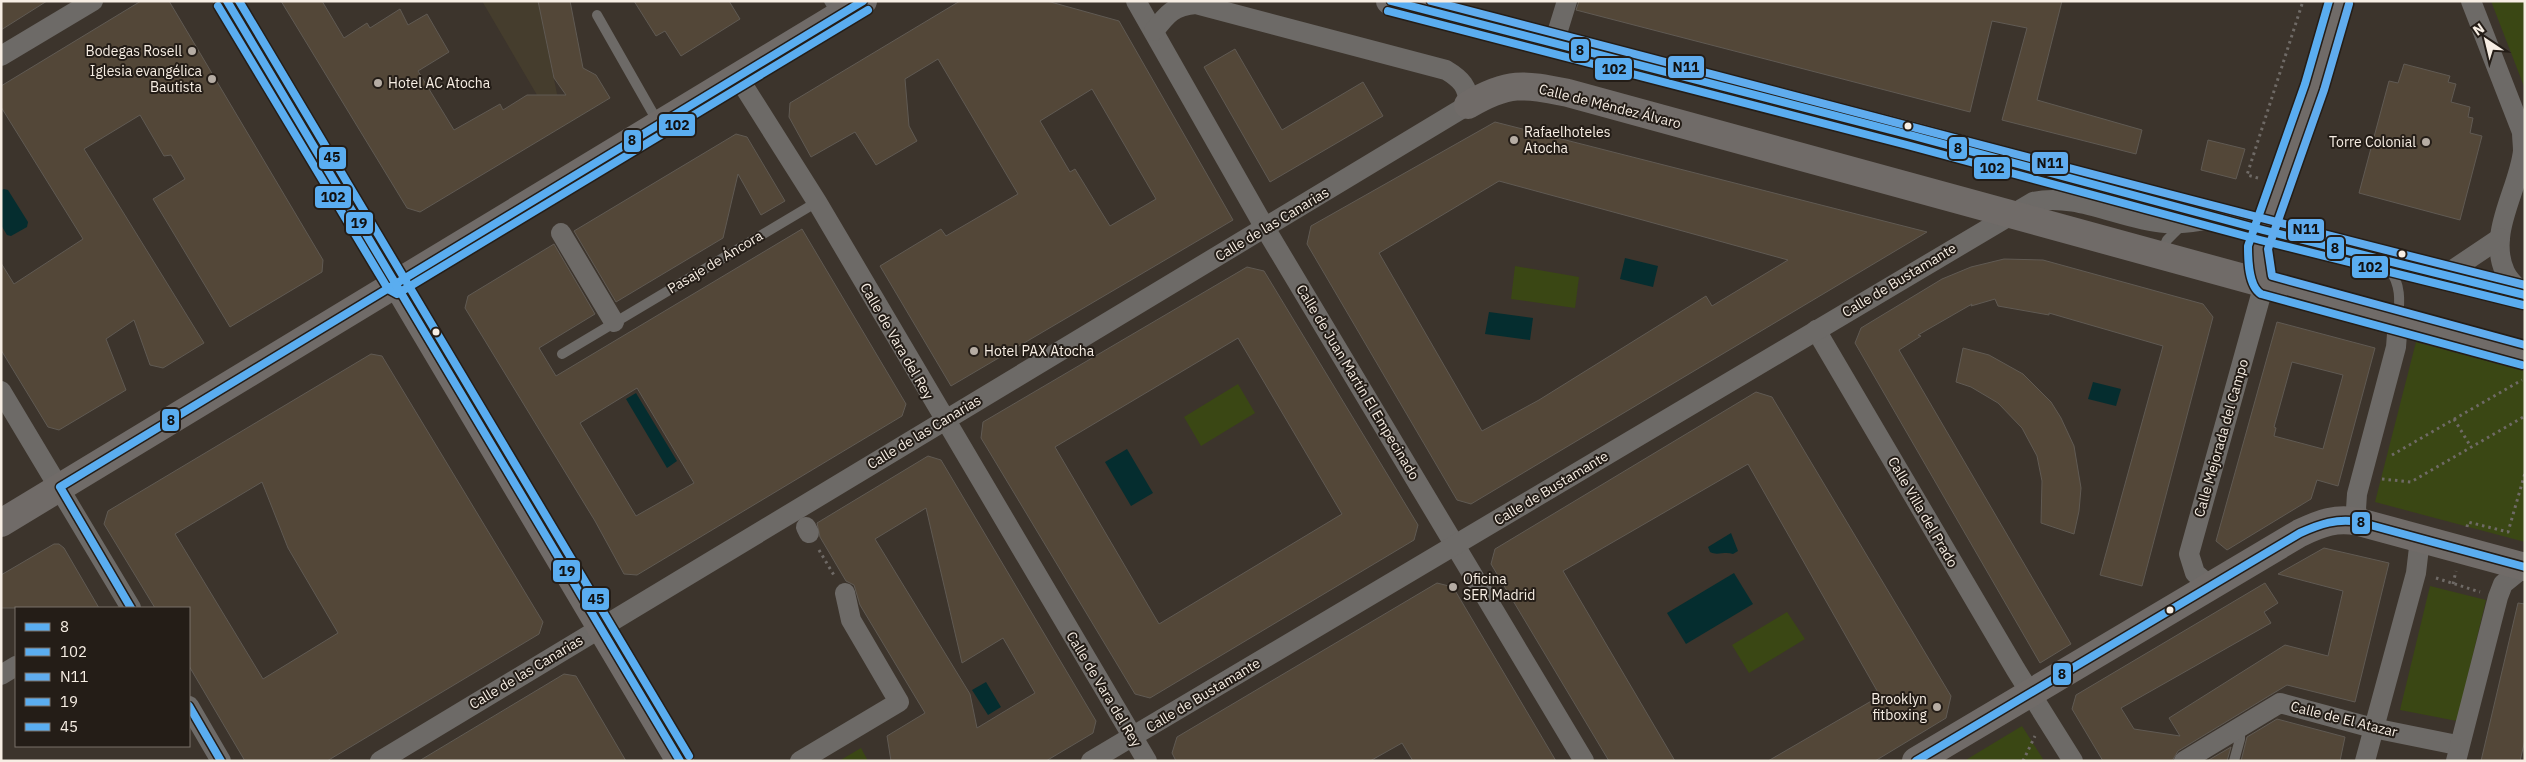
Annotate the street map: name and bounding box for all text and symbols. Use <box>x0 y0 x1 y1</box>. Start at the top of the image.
north arrow <box>2461 15 2511 65</box>
text: N <box>2469 19 2488 40</box>
line badge: 8 <box>1570 38 1590 62</box>
text: 8 <box>1576 41 1584 59</box>
place label: Bodegas Rosell <box>86 42 182 60</box>
marker: Bodegas Rosell <box>186 45 198 57</box>
line badge: N11 <box>1667 55 1705 79</box>
line badge: 102 <box>1594 57 1633 81</box>
text: N11 <box>1673 58 1700 76</box>
text: 102 <box>1601 60 1627 78</box>
place label: Iglesia evangélica Bautista <box>90 62 203 96</box>
marker: Iglesia evangélica Bautista <box>206 73 218 85</box>
place label: Hotel AC Atocha <box>388 74 491 92</box>
marker: Hotel AC Atocha <box>372 77 384 89</box>
street label: Calle de Méndez Álvaro <box>1537 79 1683 132</box>
line badge: 102 <box>658 113 696 137</box>
text: 102 <box>664 116 690 134</box>
unlabelled marker <box>1903 121 1913 131</box>
place label: Rafaelhoteles Atocha <box>1524 123 1611 157</box>
line badge: 8 <box>623 129 642 153</box>
text: 8 <box>628 131 636 149</box>
place label: Torre Colonial <box>2329 133 2416 151</box>
marker: Rafaelhoteles Atocha <box>1508 134 1520 146</box>
line badge: 8 <box>1948 136 1968 160</box>
marker: Torre Colonial <box>2420 136 2432 148</box>
text: 8 <box>1954 139 1962 157</box>
line badge: 45 <box>318 146 347 170</box>
text: 45 <box>324 148 340 166</box>
line badge: N11 <box>2031 151 2069 175</box>
text: N11 <box>2037 154 2064 172</box>
line badge: 102 <box>1973 156 2011 180</box>
text: 102 <box>1979 159 2005 177</box>
street label: Calle de las Canarias <box>1212 183 1332 265</box>
line badge: 102 <box>314 185 352 209</box>
text: 102 <box>320 188 346 206</box>
line badge: 19 <box>345 211 374 235</box>
text: 19 <box>351 214 367 232</box>
line badge: N11 <box>2287 218 2325 242</box>
text: N11 <box>2293 220 2320 238</box>
street label: Pasaje de Áncora <box>664 225 766 298</box>
line badge: 8 <box>2326 236 2345 260</box>
street label: Calle de Bustamante <box>1839 239 1960 321</box>
text: 8 <box>2331 239 2339 257</box>
unlabelled marker <box>2397 249 2407 259</box>
line badge: 102 <box>2351 255 2389 279</box>
text: 102 <box>2357 258 2383 276</box>
street label: Calle de Vara del Rey <box>856 280 938 402</box>
street label: Calle de Juan Martín El Empecinado <box>1292 281 1424 483</box>
unlabelled marker <box>431 327 441 337</box>
place label: Hotel PAX Atocha <box>984 342 1095 360</box>
marker: Hotel PAX Atocha <box>968 345 980 357</box>
street label: Calle Mejorada del Campo <box>2190 357 2252 519</box>
street label: Calle de las Canarias <box>864 391 984 473</box>
line badge: 8 <box>161 408 180 432</box>
text: 8 <box>167 411 175 429</box>
street label: Calle de Bustamante <box>1491 447 1612 529</box>
street label: Calle Villa del Prado <box>1884 453 1962 571</box>
line badge: 8 <box>2351 511 2371 535</box>
text: 8 <box>2357 513 2365 531</box>
line badge: 19 <box>552 559 581 583</box>
text: 19 <box>559 562 575 580</box>
place label: Oficina SER Madrid <box>1463 570 1535 604</box>
marker: Oficina SER Madrid <box>1447 581 1459 593</box>
line badge: 45 <box>581 587 610 611</box>
text: 45 <box>588 590 604 608</box>
unlabelled marker <box>2165 605 2175 615</box>
legend <box>15 607 190 747</box>
text: 8 <box>60 617 69 636</box>
street label: Calle de Vara del Rey <box>1062 628 1146 750</box>
street label: Calle de las Canarias <box>466 631 586 713</box>
text: 102 <box>60 642 87 661</box>
street label: Calle de Bustamante <box>1143 654 1264 736</box>
line badge: 8 <box>2052 662 2072 686</box>
text: 8 <box>2058 665 2066 683</box>
text: N11 <box>60 667 89 686</box>
place label: Brooklyn fitboxing <box>1871 690 1928 724</box>
text: 19 <box>60 692 78 711</box>
street label: Calle de El Atazar <box>2289 697 2399 741</box>
marker: Brooklyn fitboxing <box>1931 701 1943 713</box>
text: 45 <box>60 717 78 736</box>

